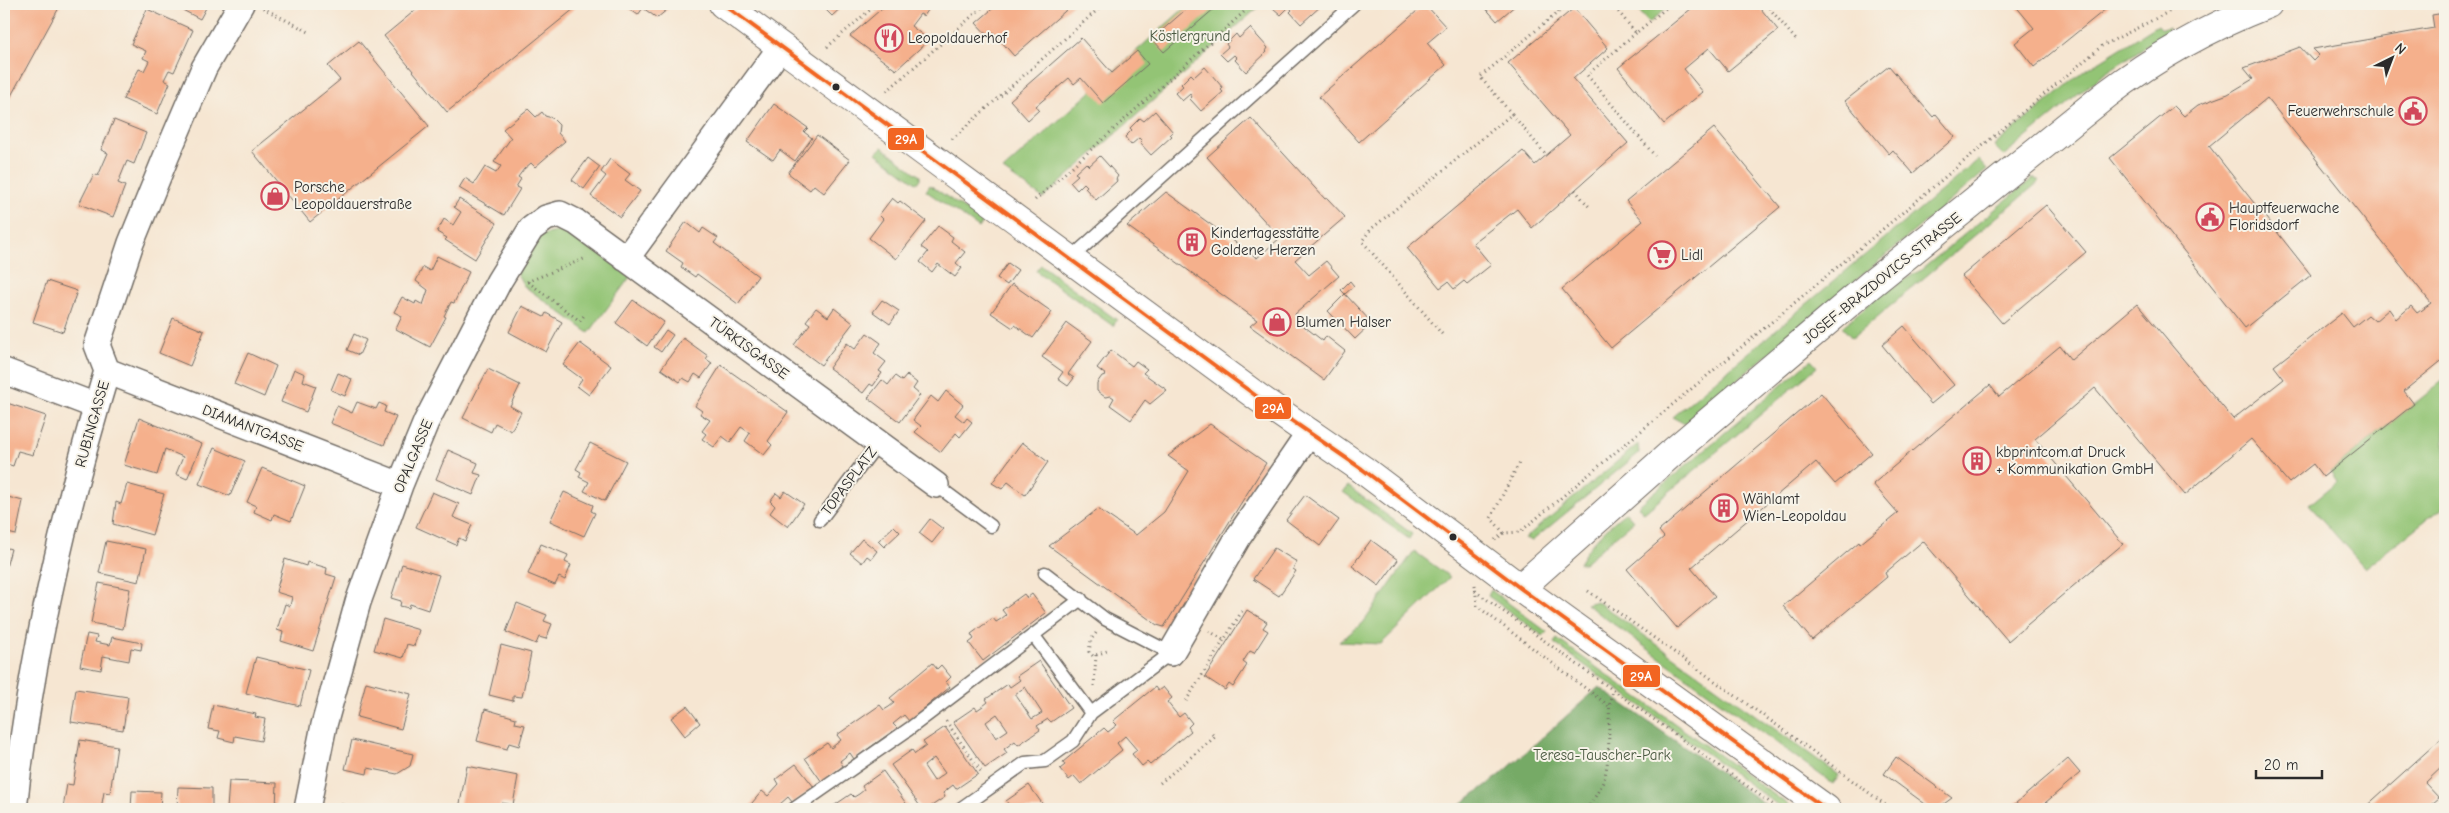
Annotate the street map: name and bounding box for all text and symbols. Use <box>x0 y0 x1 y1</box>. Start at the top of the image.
restaurant icon: Leopoldauerhof <box>874 23 904 53</box>
park label: Köstlergrund <box>1150 27 1230 45</box>
place label: Leopoldauerhof <box>908 29 1008 47</box>
north arrow <box>2366 32 2416 82</box>
text: N <box>2391 39 2409 58</box>
unlabelled marker <box>831 82 841 92</box>
public building icon: Feuerwehrschule <box>2398 96 2428 126</box>
place label: Feuerwehrschule <box>2287 102 2394 120</box>
line badge: 29A <box>887 127 925 151</box>
text: 29A <box>895 131 917 148</box>
place label: Porsche Leopoldauerstraße <box>294 178 413 213</box>
shop icon: Porsche Leopoldauerstraße <box>260 181 290 211</box>
place label: Hauptfeuerwache Floridsdorf <box>2229 199 2340 234</box>
public building icon: Hauptfeuerwache Floridsdorf <box>2195 202 2225 232</box>
street label: JOSEF-BRAZDOVICS-STRASSE <box>1799 208 1965 348</box>
place label: Kindertagesstätte Goldene Herzen <box>1211 224 1320 259</box>
building icon: Kindertagesstätte Goldene Herzen <box>1177 227 1207 257</box>
supermarket icon: Lidl <box>1647 240 1677 270</box>
place label: Lidl <box>1681 246 1703 264</box>
shop icon: Blumen Halser <box>1262 307 1292 337</box>
street label: TÜRKISGASSE <box>705 313 793 383</box>
place label: Blumen Halser <box>1296 313 1391 331</box>
street label: RUBINGASSE <box>71 379 113 469</box>
line badge: 29A <box>1254 396 1292 420</box>
street label: DIAMANTGASSE <box>200 400 306 456</box>
text: 29A <box>1262 400 1284 417</box>
street label: OPALGASSE <box>389 416 437 496</box>
street label: TOPASPLATZ <box>817 443 881 519</box>
place label: kbprintcom.at Druck + Kommunikation GmbH <box>1996 443 2154 478</box>
building icon: kbprintcom.at Druck + Kommunikation GmbH <box>1962 446 1992 476</box>
place label: Wählamt Wien-Leopoldau <box>1743 490 1847 525</box>
building icon: Wählamt Wien-Leopoldau <box>1709 493 1739 523</box>
unlabelled marker <box>1448 532 1458 542</box>
line badge: 29A <box>1622 664 1661 688</box>
text: 29A <box>1630 668 1652 685</box>
park label: Teresa-Tauscher-Park <box>1533 746 1671 764</box>
scale bar <box>2256 748 2323 780</box>
text: 20 m <box>2264 756 2298 774</box>

